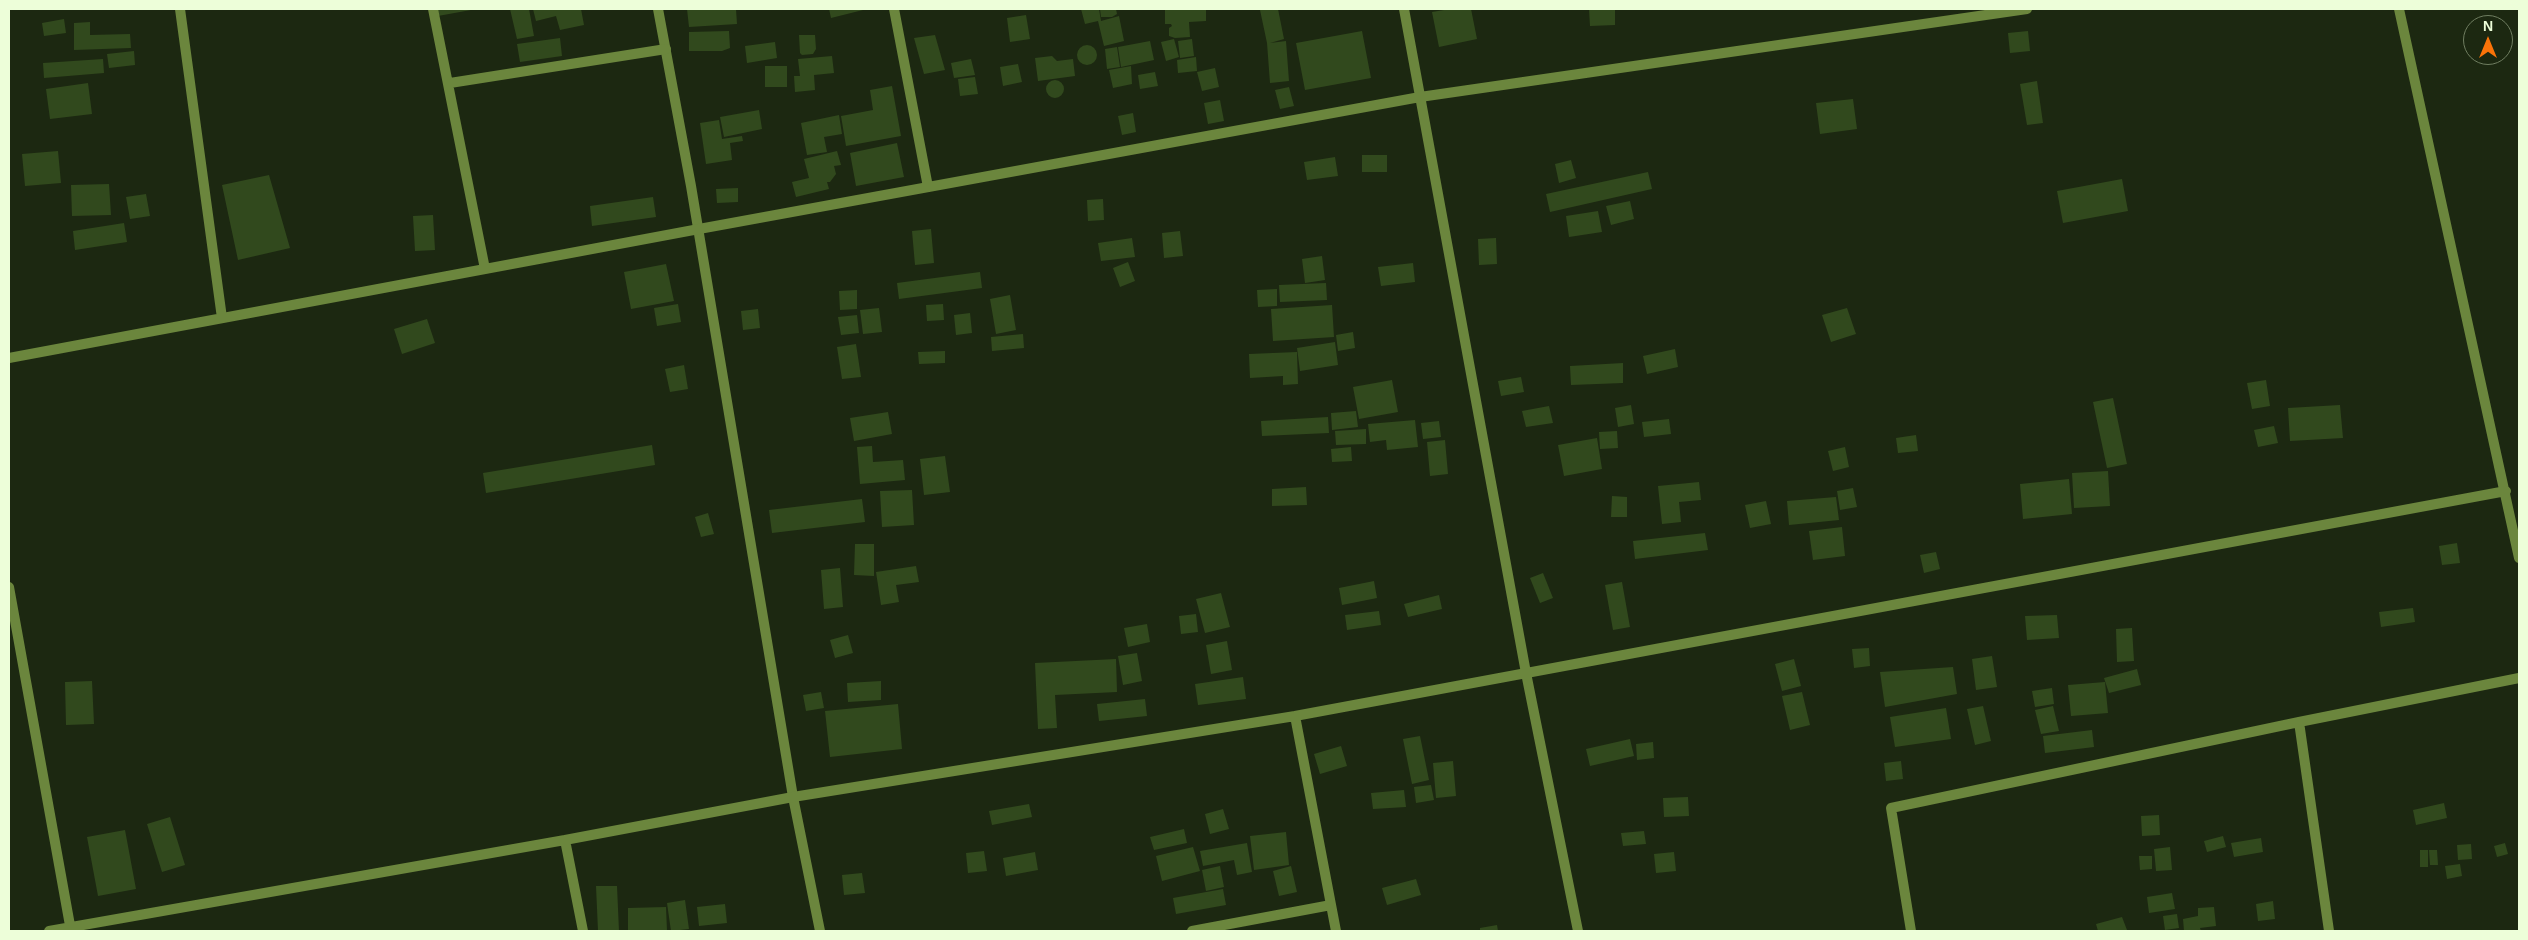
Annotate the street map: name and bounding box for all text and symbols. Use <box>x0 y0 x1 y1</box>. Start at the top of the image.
north arrow <box>2463 15 2513 65</box>
text: N <box>2483 18 2493 34</box>

